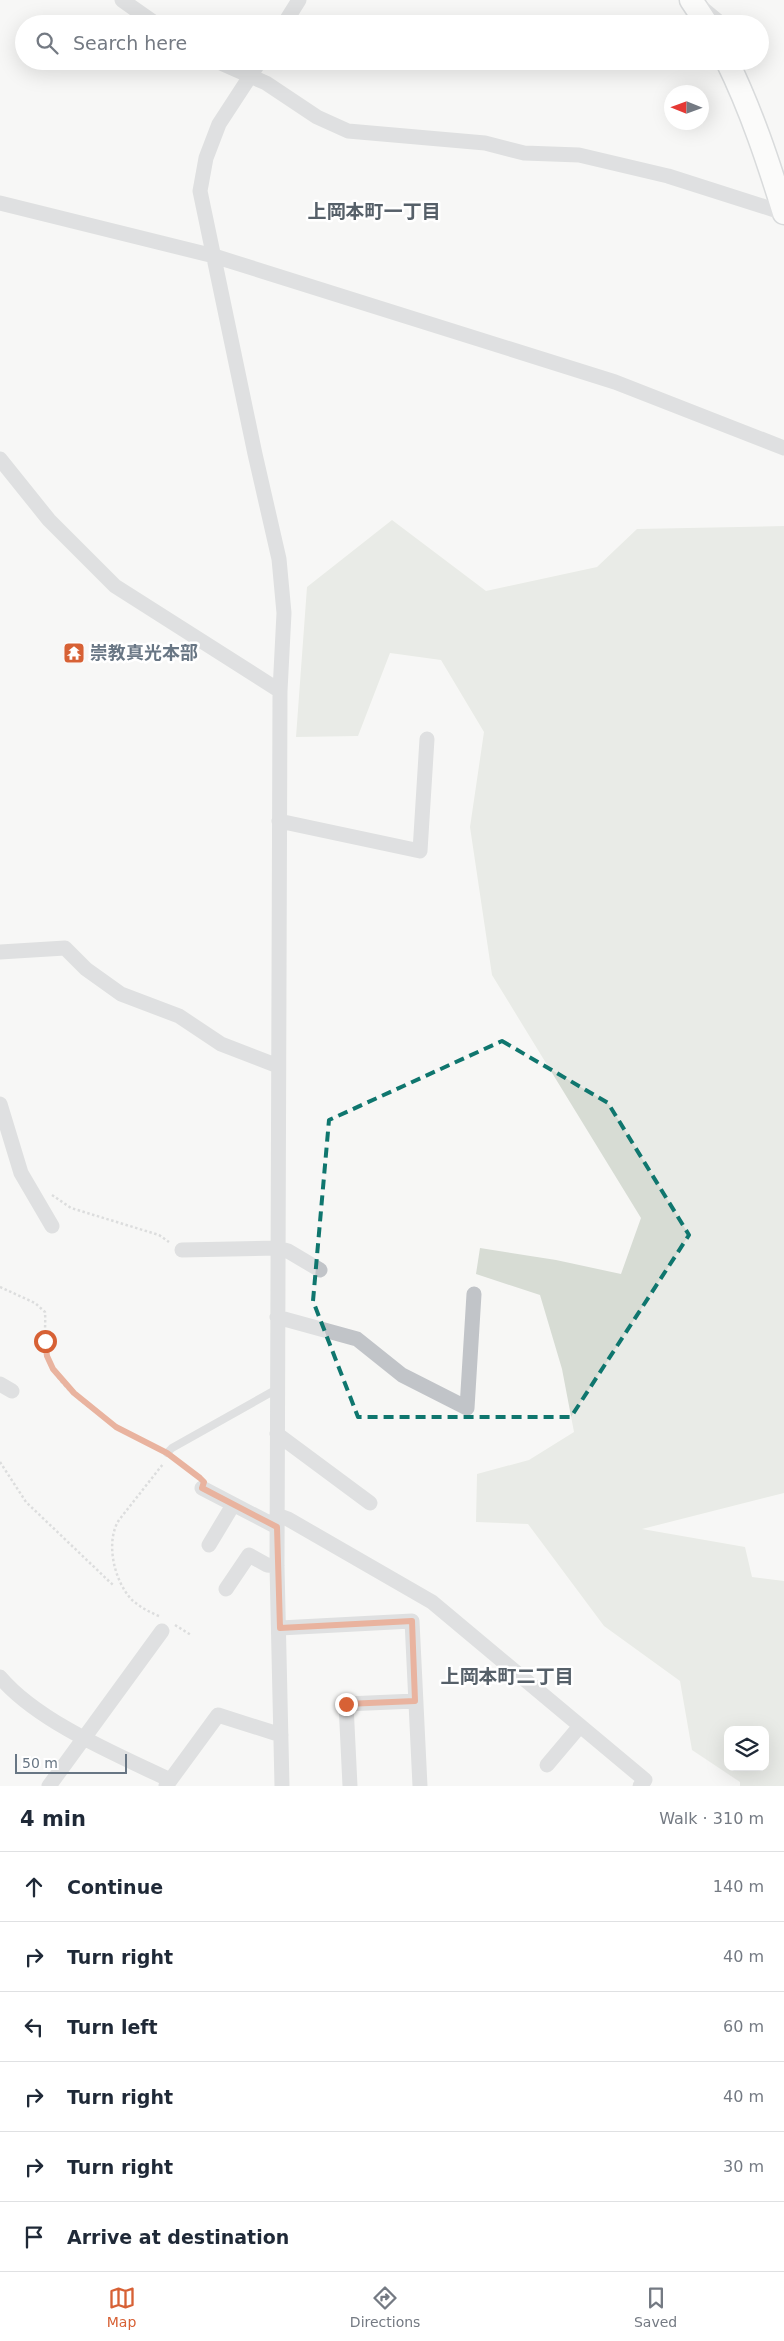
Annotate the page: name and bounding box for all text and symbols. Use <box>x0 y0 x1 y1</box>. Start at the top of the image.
search box <box>15 15 769 70</box>
icon: search <box>33 29 61 57</box>
text: Search here <box>73 32 187 54</box>
north arrow <box>664 85 709 130</box>
district label: 上岡本町一丁目 <box>307 200 441 222</box>
temple icon: 崇教真光本部 <box>62 641 86 665</box>
place label: 崇教真光本部 <box>90 642 198 663</box>
route start <box>34 1330 57 1353</box>
district label: 上岡本町二丁目 <box>440 1665 574 1687</box>
route end <box>335 1693 358 1716</box>
map controls <box>724 1726 769 1771</box>
button: layers <box>724 1726 769 1771</box>
scale bar <box>15 1751 128 1774</box>
text: 50 m <box>22 1755 58 1771</box>
text: 4 min <box>20 1807 86 1831</box>
text: Walk · 310 m <box>659 1809 764 1828</box>
icon: ahead <box>20 1873 48 1901</box>
text: Continue <box>67 1876 163 1898</box>
text: 140 m <box>713 1877 764 1896</box>
icon: right <box>20 1943 48 1971</box>
text: Turn right <box>67 1946 173 1968</box>
text: 40 m <box>723 1947 764 1966</box>
icon: left <box>20 2013 48 2041</box>
text: Turn left <box>67 2016 158 2038</box>
text: 60 m <box>723 2017 764 2036</box>
icon: right <box>20 2083 48 2111</box>
text: Turn right <box>67 2086 173 2108</box>
text: 40 m <box>723 2087 764 2106</box>
icon: right <box>20 2153 48 2181</box>
text: Turn right <box>67 2156 173 2178</box>
text: 30 m <box>723 2157 764 2176</box>
icon: arrive <box>20 2223 48 2251</box>
text: Arrive at destination <box>67 2226 289 2248</box>
tab: Map <box>107 2284 136 2330</box>
tab: Directions <box>350 2284 420 2330</box>
tab: Saved <box>634 2284 677 2330</box>

